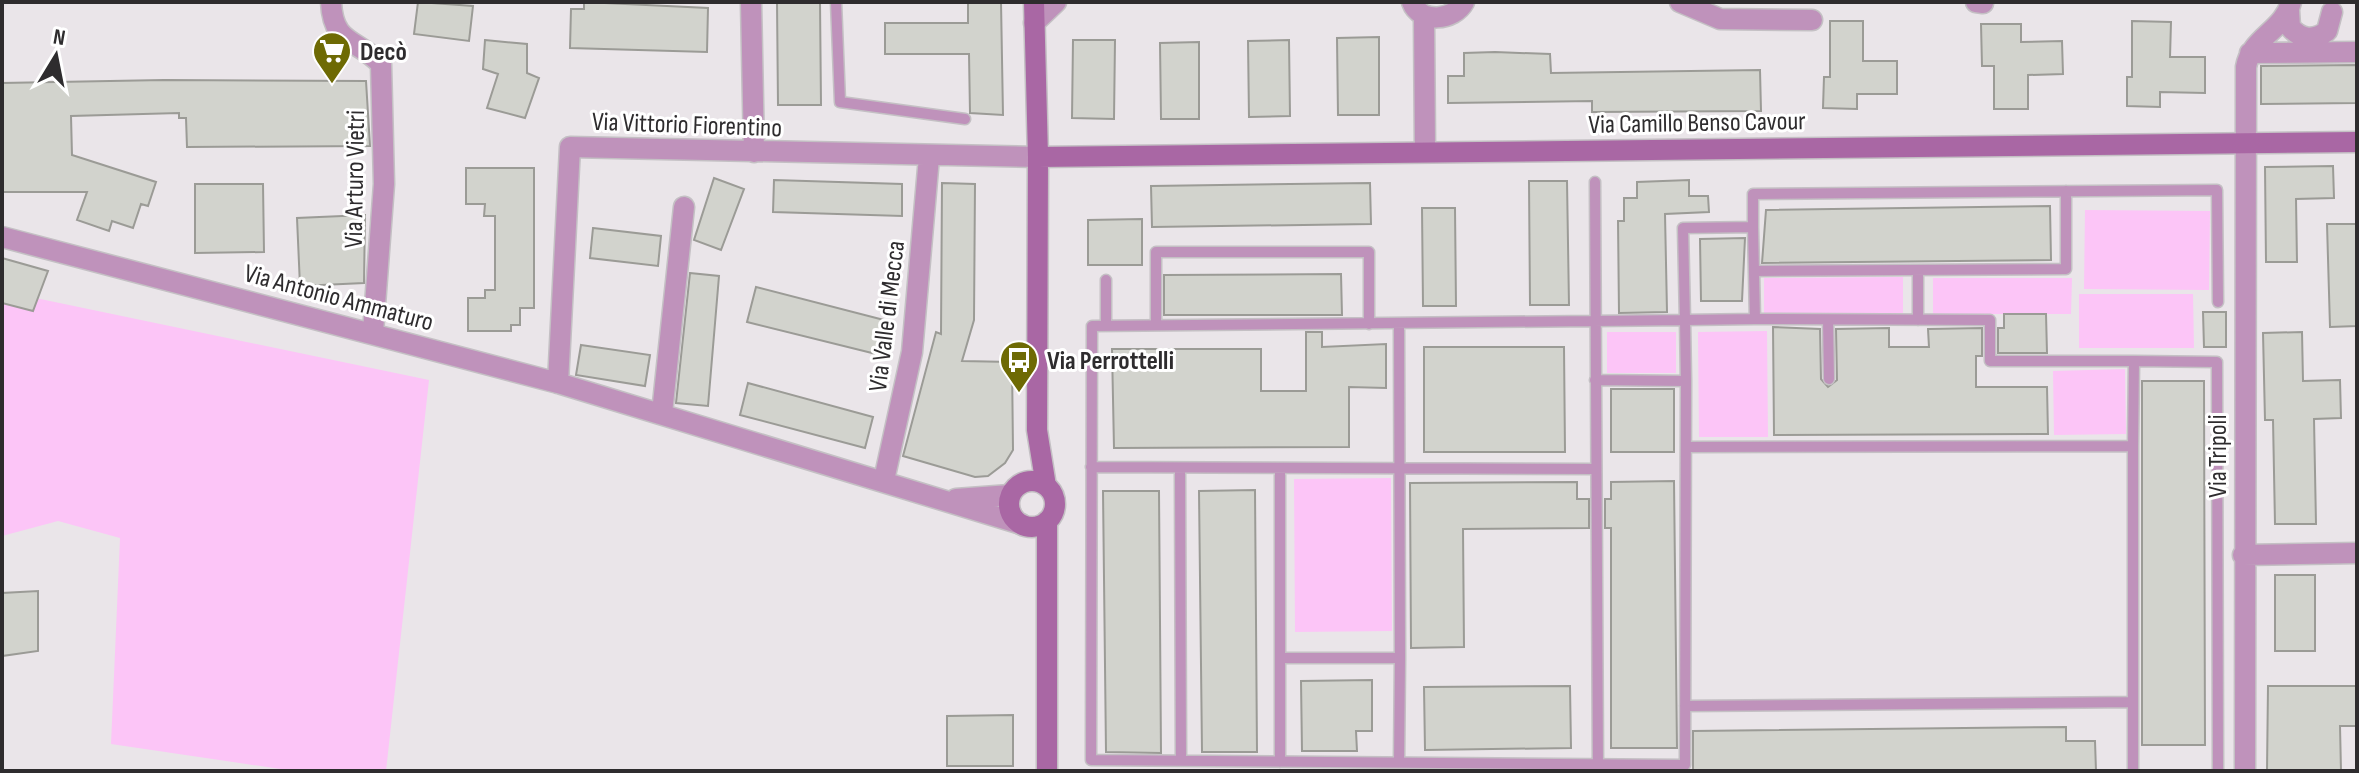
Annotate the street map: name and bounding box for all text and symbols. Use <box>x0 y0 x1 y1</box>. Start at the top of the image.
north arrow <box>16 16 96 96</box>
text: N <box>51 23 67 52</box>
supermarket icon: Decò <box>311 30 353 85</box>
place label: Decò <box>360 37 407 68</box>
street label: Via Camillo Benso Cavour <box>1588 106 1806 141</box>
street label: Via Vittorio Fiorentino <box>591 107 783 144</box>
street label: Via Arturo Vietri <box>339 110 372 248</box>
street label: Via Valle di Mecca <box>863 239 912 393</box>
street label: Via Antonio Ammaturo <box>241 258 437 339</box>
bus stop icon: Via Perrottelli <box>998 339 1040 394</box>
place label: Via Perrottelli <box>1047 346 1174 377</box>
street label: Via Tripoli <box>2203 414 2234 498</box>

